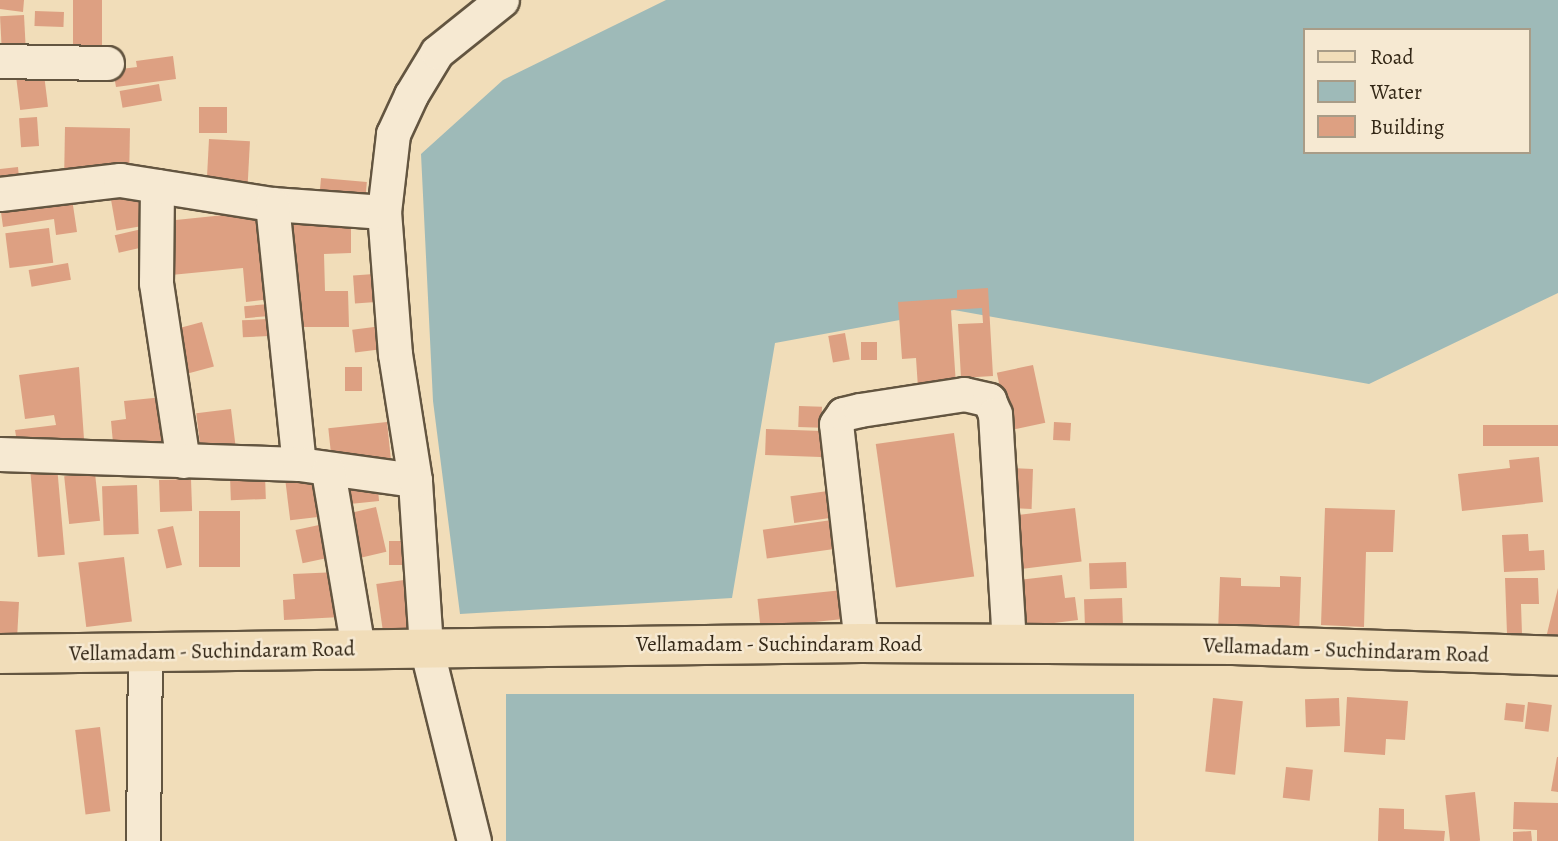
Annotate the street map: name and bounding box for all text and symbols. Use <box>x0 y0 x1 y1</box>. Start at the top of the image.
legend <box>1302 28 1530 154</box>
text: Road <box>1370 43 1414 71</box>
text: Water <box>1370 78 1422 106</box>
text: Building <box>1370 113 1444 141</box>
street label: Vellamadam - Suchindaram Road <box>636 631 922 657</box>
street label: Vellamadam - Suchindaram Road <box>1202 632 1490 668</box>
street label: Vellamadam - Suchindaram Road <box>68 636 356 666</box>

